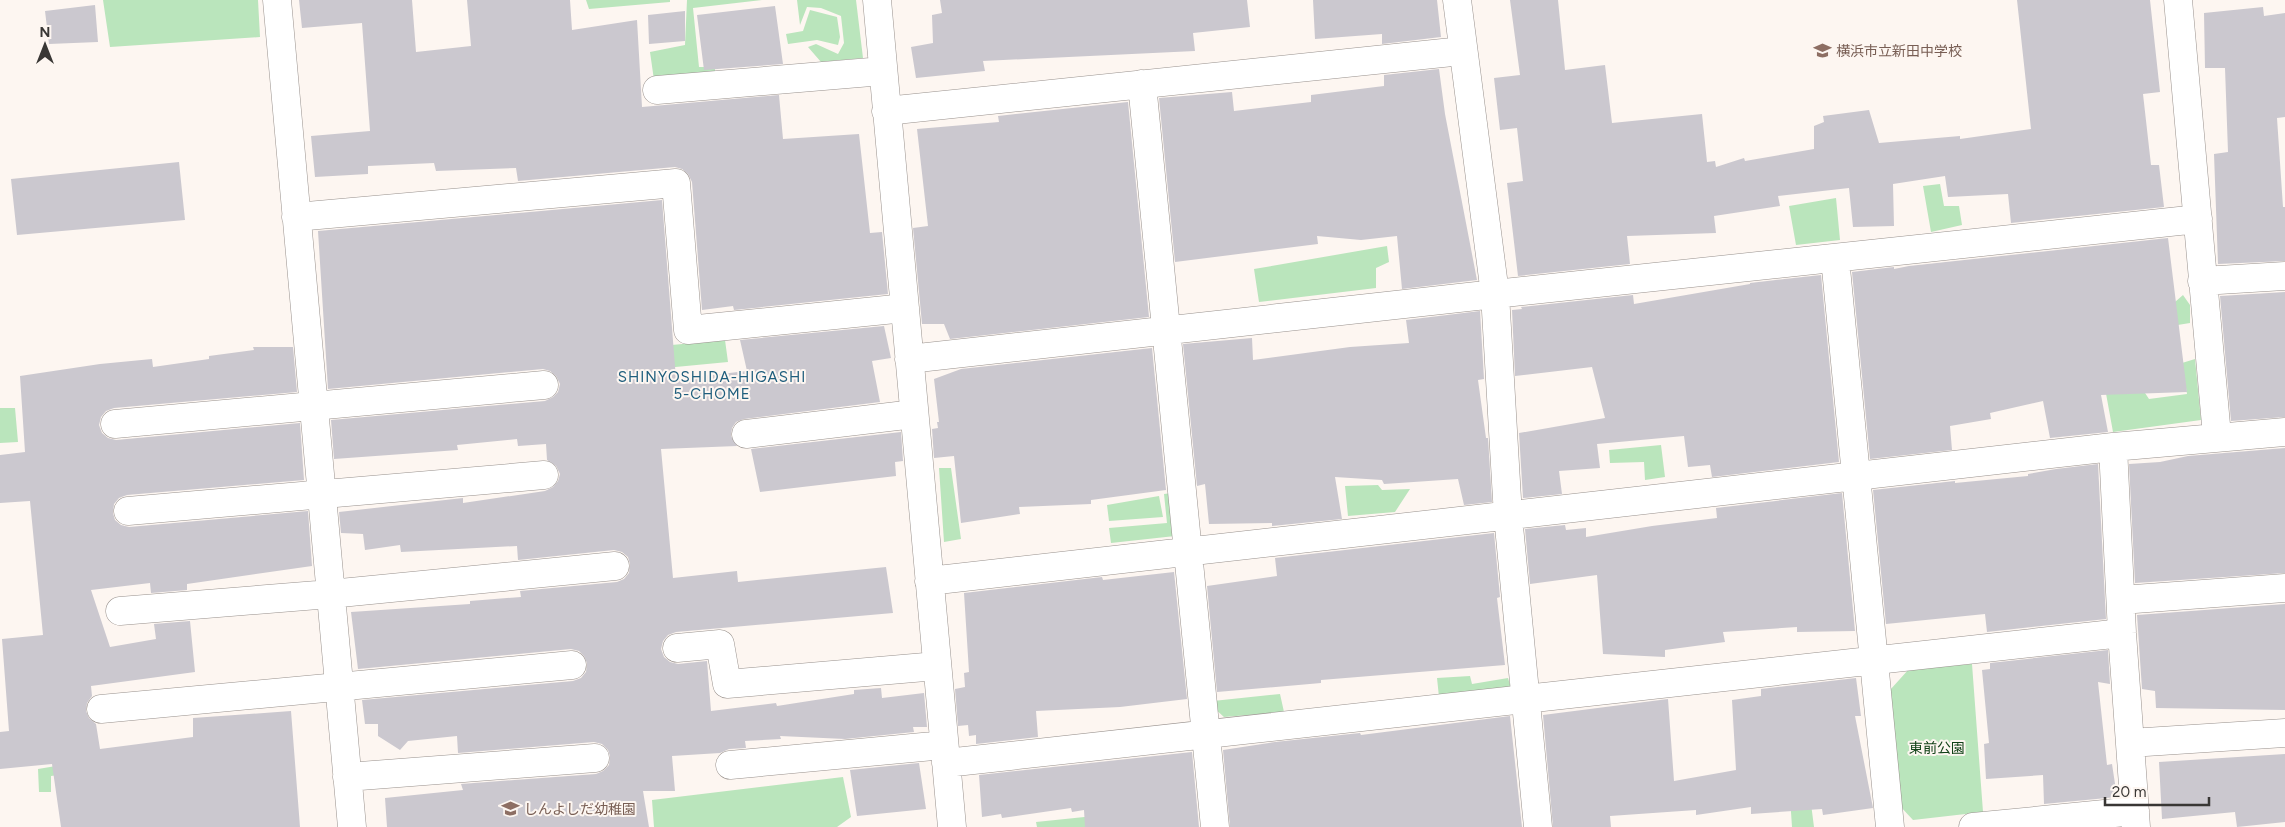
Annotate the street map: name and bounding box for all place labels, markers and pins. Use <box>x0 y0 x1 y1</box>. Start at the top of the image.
school or university icon: 横浜市立新田中学校 <box>1812 41 1832 61</box>
place label: 横浜市立新田中学校 <box>1836 43 1962 60</box>
school or university icon: しんよしだ幼稚園 <box>500 799 520 819</box>
place label: しんよしだ幼稚園 <box>524 801 636 818</box>

